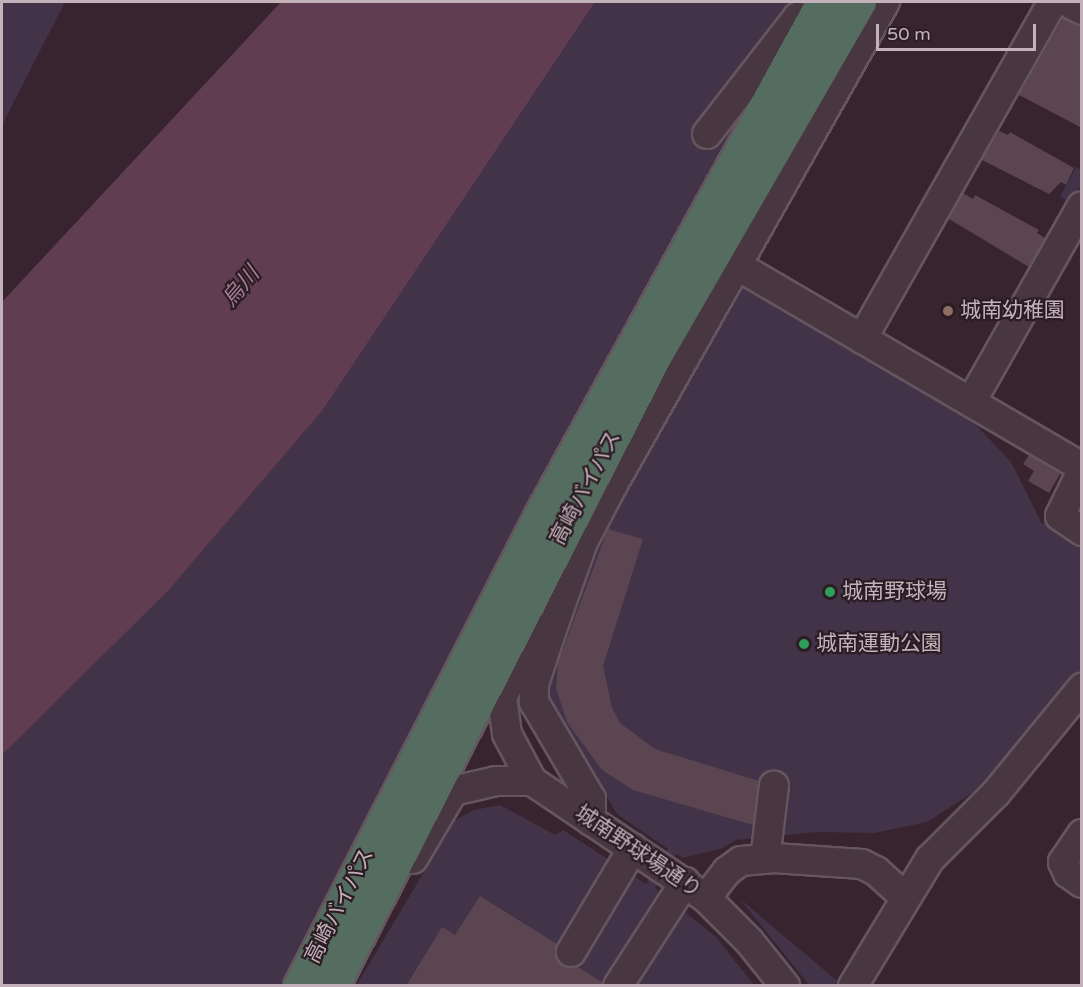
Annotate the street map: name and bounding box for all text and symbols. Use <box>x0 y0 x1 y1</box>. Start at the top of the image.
scale bar <box>879 12 1040 50</box>
text: 50 m <box>887 23 931 45</box>
water label: 烏川 <box>217 262 265 312</box>
place label: 城南幼稚園 <box>960 298 1065 324</box>
marker: 城南幼稚園 <box>941 304 955 318</box>
street label: 高崎バイパス <box>545 426 627 550</box>
place label: 城南野球場 <box>842 579 947 605</box>
marker: 城南野球場 <box>823 585 837 599</box>
place label: 城南運動公園 <box>816 631 942 657</box>
marker: 城南運動公園 <box>797 637 811 651</box>
street label: 城南野球場通り <box>570 800 706 904</box>
street label: 高崎バイパス <box>300 844 380 968</box>

